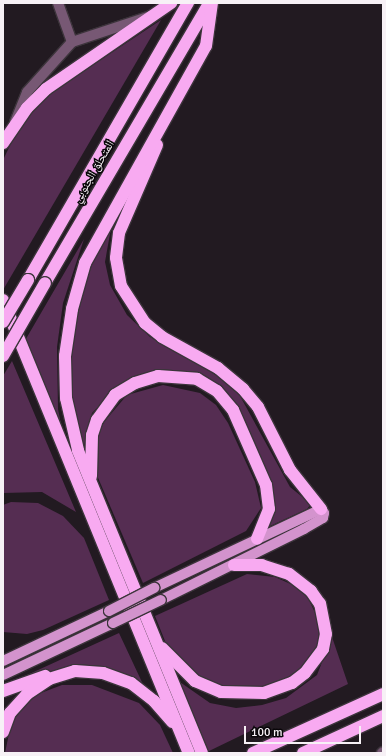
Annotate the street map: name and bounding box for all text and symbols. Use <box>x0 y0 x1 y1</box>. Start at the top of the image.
street label: المتحلق الجنوبي <box>70 138 118 206</box>
scale bar <box>246 718 363 744</box>
text: 100 m <box>251 725 283 740</box>

